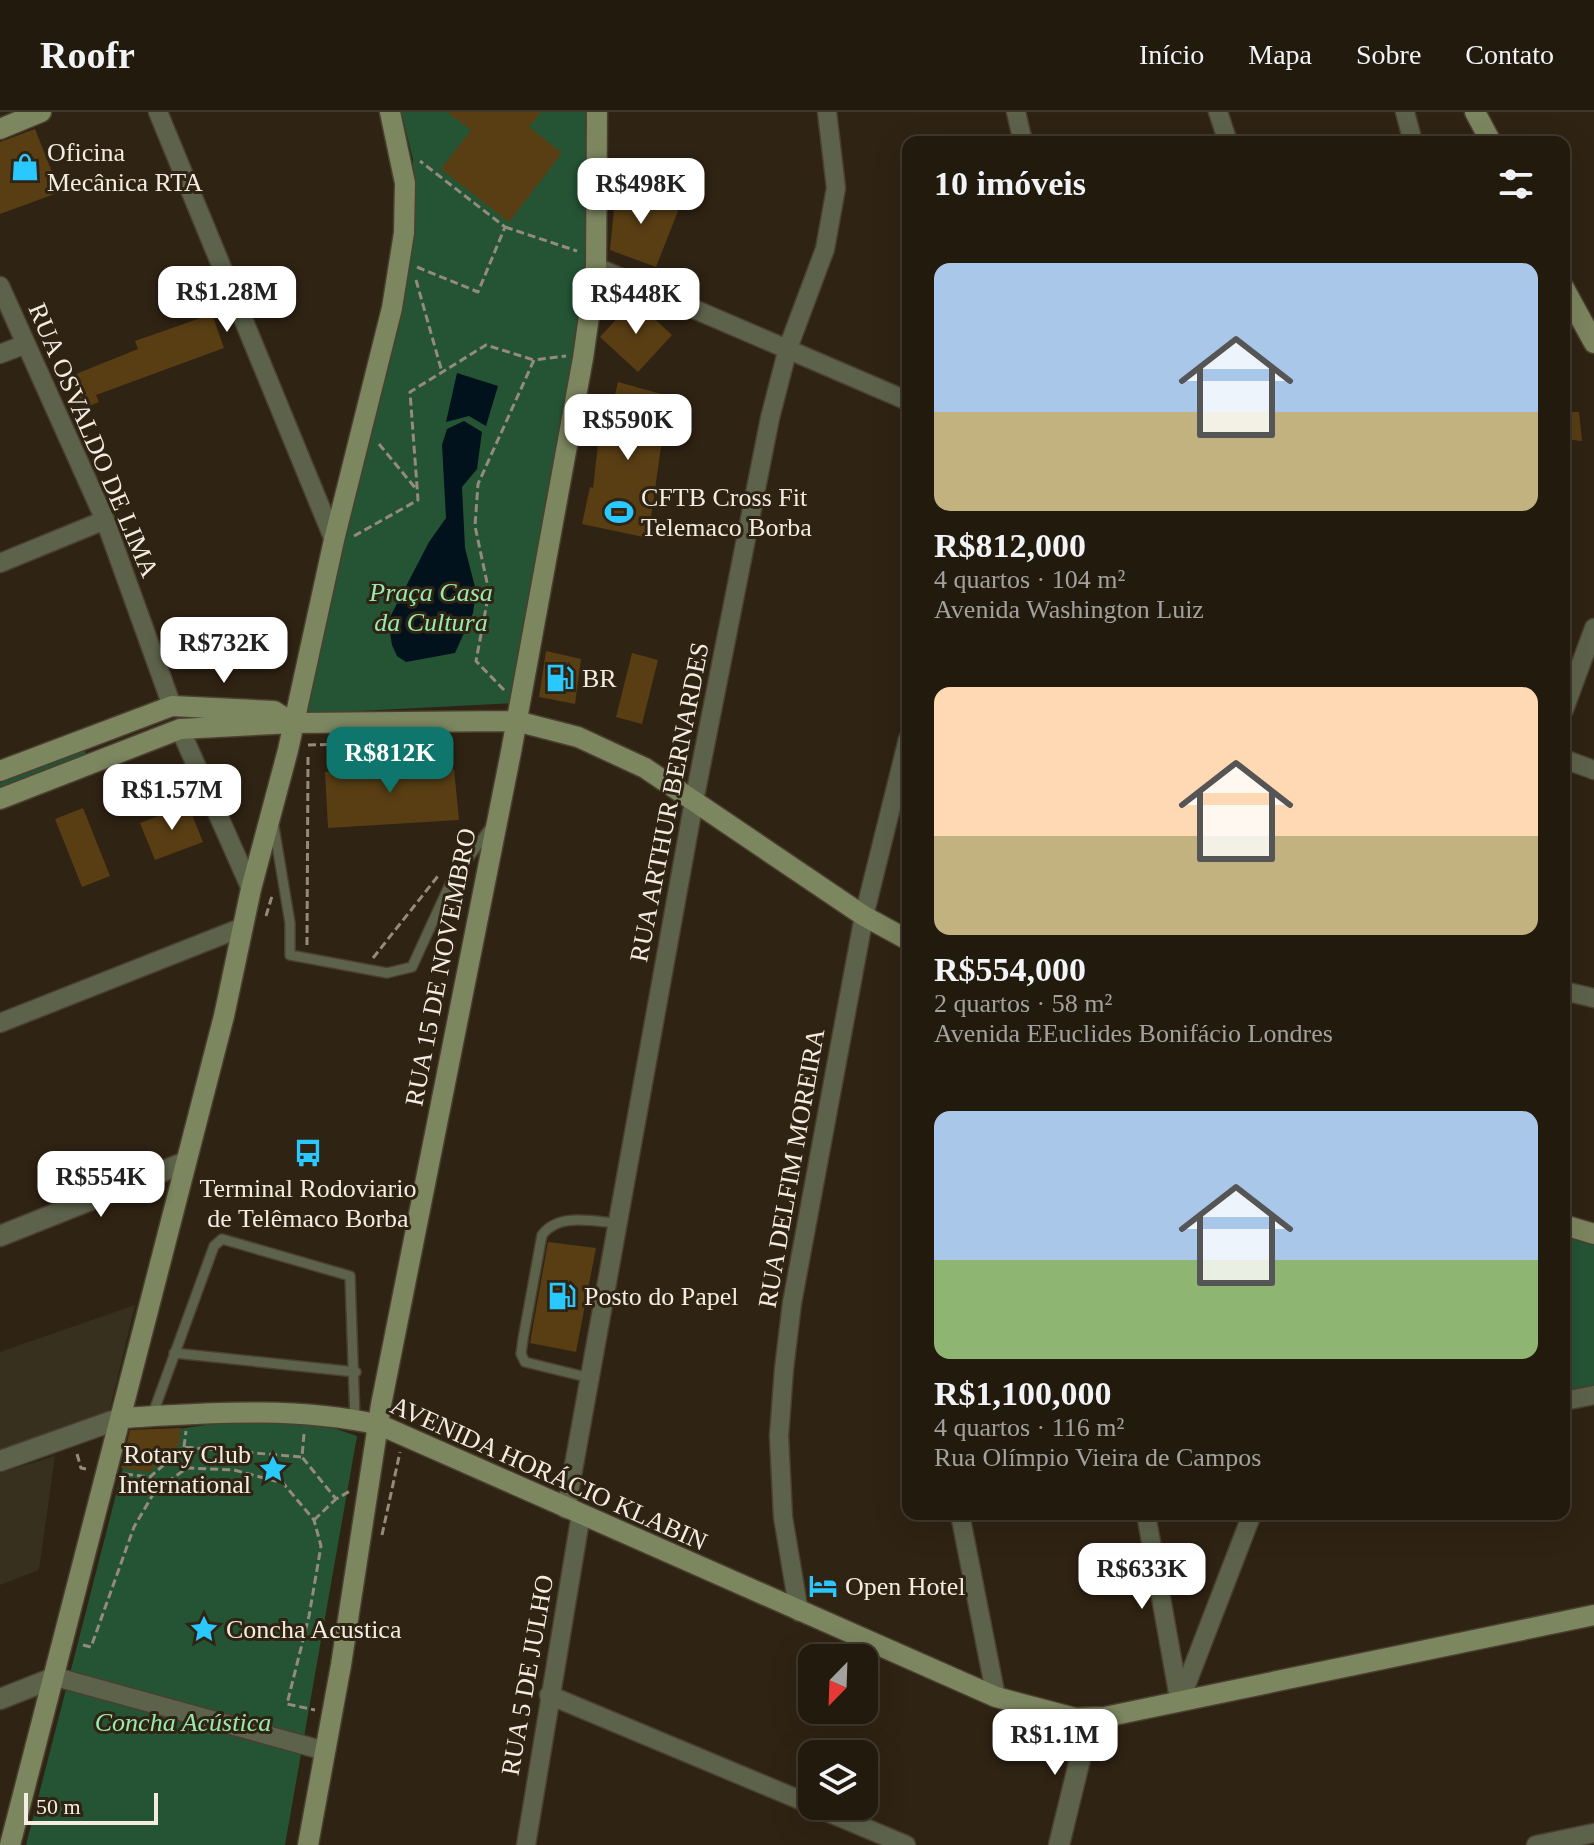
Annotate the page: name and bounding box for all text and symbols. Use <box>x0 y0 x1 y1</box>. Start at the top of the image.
text: Roofr <box>40 34 135 76</box>
text: Início <box>1139 39 1204 70</box>
text: Mapa <box>1248 39 1312 70</box>
text: Sobre <box>1356 39 1421 70</box>
text: Contato <box>1465 39 1554 70</box>
place label: Oficina Mecânica RTA <box>47 138 203 197</box>
shop icon: Oficina Mecânica RTA <box>10 152 40 182</box>
pin: R$498K <box>576 158 706 226</box>
icon: filters <box>1494 162 1538 206</box>
text: 10 imóveis <box>934 165 1086 202</box>
text: R$498K <box>596 169 687 198</box>
pin: R$1.28M <box>153 266 301 334</box>
pin: R$448K <box>571 268 701 336</box>
text: R$1.28M <box>176 277 278 306</box>
text: R$448K <box>591 279 682 308</box>
street label: RUA OSVALDO DE LIMA <box>23 299 165 582</box>
icon: home <box>1164 315 1308 459</box>
pin: R$590K <box>563 394 693 462</box>
text: R$590K <box>583 405 674 434</box>
place label: CFTB Cross Fit Telemaco Borba <box>641 483 812 542</box>
sports icon: CFTB Cross Fit Telemaco Borba <box>604 497 634 527</box>
text: R$812,000 <box>934 527 1086 564</box>
text: 4 quartos · 104 m² <box>934 565 1125 594</box>
park label: Praça Casa da Cultura <box>368 578 493 637</box>
text: Avenida Washington Luiz <box>934 595 1204 624</box>
pin: R$732K <box>159 617 289 685</box>
text: R$732K <box>179 628 270 657</box>
street label: RUA ARTHUR BERNARDES <box>624 640 715 964</box>
fuel station icon: BR <box>545 663 575 693</box>
place label: BR <box>582 664 617 693</box>
pin: R$812K <box>325 727 455 795</box>
text: R$812K <box>345 738 436 767</box>
icon: home <box>1164 739 1308 883</box>
pin: R$1.57M <box>98 764 246 832</box>
text: R$1.57M <box>121 775 223 804</box>
street label: RUA 15 DE NOVEMBRO <box>399 826 482 1108</box>
text: R$554,000 <box>934 951 1086 988</box>
text: 2 quartos · 58 m² <box>934 989 1112 1018</box>
text: Avenida EEuclides Bonifácio Londres <box>934 1019 1333 1048</box>
street label: RUA DELFIM MOREIRA <box>753 1026 830 1310</box>
bus stop icon: Terminal Rodoviario de Telêmaco Borba <box>293 1138 323 1168</box>
pin: R$554K <box>36 1151 166 1219</box>
text: R$554K <box>56 1162 147 1191</box>
icon: home <box>1164 1163 1308 1307</box>
place label: Terminal Rodoviario de Telêmaco Borba <box>200 1174 416 1233</box>
fuel station icon: Posto do Papel <box>547 1281 577 1311</box>
place label: Posto do Papel <box>584 1282 739 1311</box>
text: R$1,100,000 <box>934 1375 1112 1412</box>
street label: AVENIDA HORÁCIO KLABIN <box>386 1390 712 1557</box>
text: 4 quartos · 116 m² <box>934 1413 1124 1442</box>
place label: Rotary Club International <box>118 1440 251 1499</box>
text: Rua Olímpio Vieira de Campos <box>934 1443 1261 1472</box>
place icon: Rotary Club International <box>258 1454 288 1484</box>
pin: R$633K <box>1077 1543 1207 1611</box>
text: R$633K <box>1097 1554 1188 1583</box>
hotel icon: Open Hotel <box>808 1571 838 1601</box>
place label: Open Hotel <box>845 1572 966 1601</box>
street label: RUA 5 DE JULHO <box>496 1573 559 1778</box>
place icon: Concha Acustica <box>189 1614 219 1644</box>
place label: Concha Acustica <box>226 1615 402 1644</box>
north arrow <box>798 1644 878 1724</box>
map controls <box>798 1644 878 1820</box>
park label: Concha Acústica <box>95 1708 271 1737</box>
pin: R$1.1M <box>990 1709 1120 1777</box>
text: R$1.1M <box>1011 1720 1099 1749</box>
button: layers <box>798 1740 878 1820</box>
scale bar <box>24 1789 158 1825</box>
text: 50 m <box>36 1794 81 1819</box>

